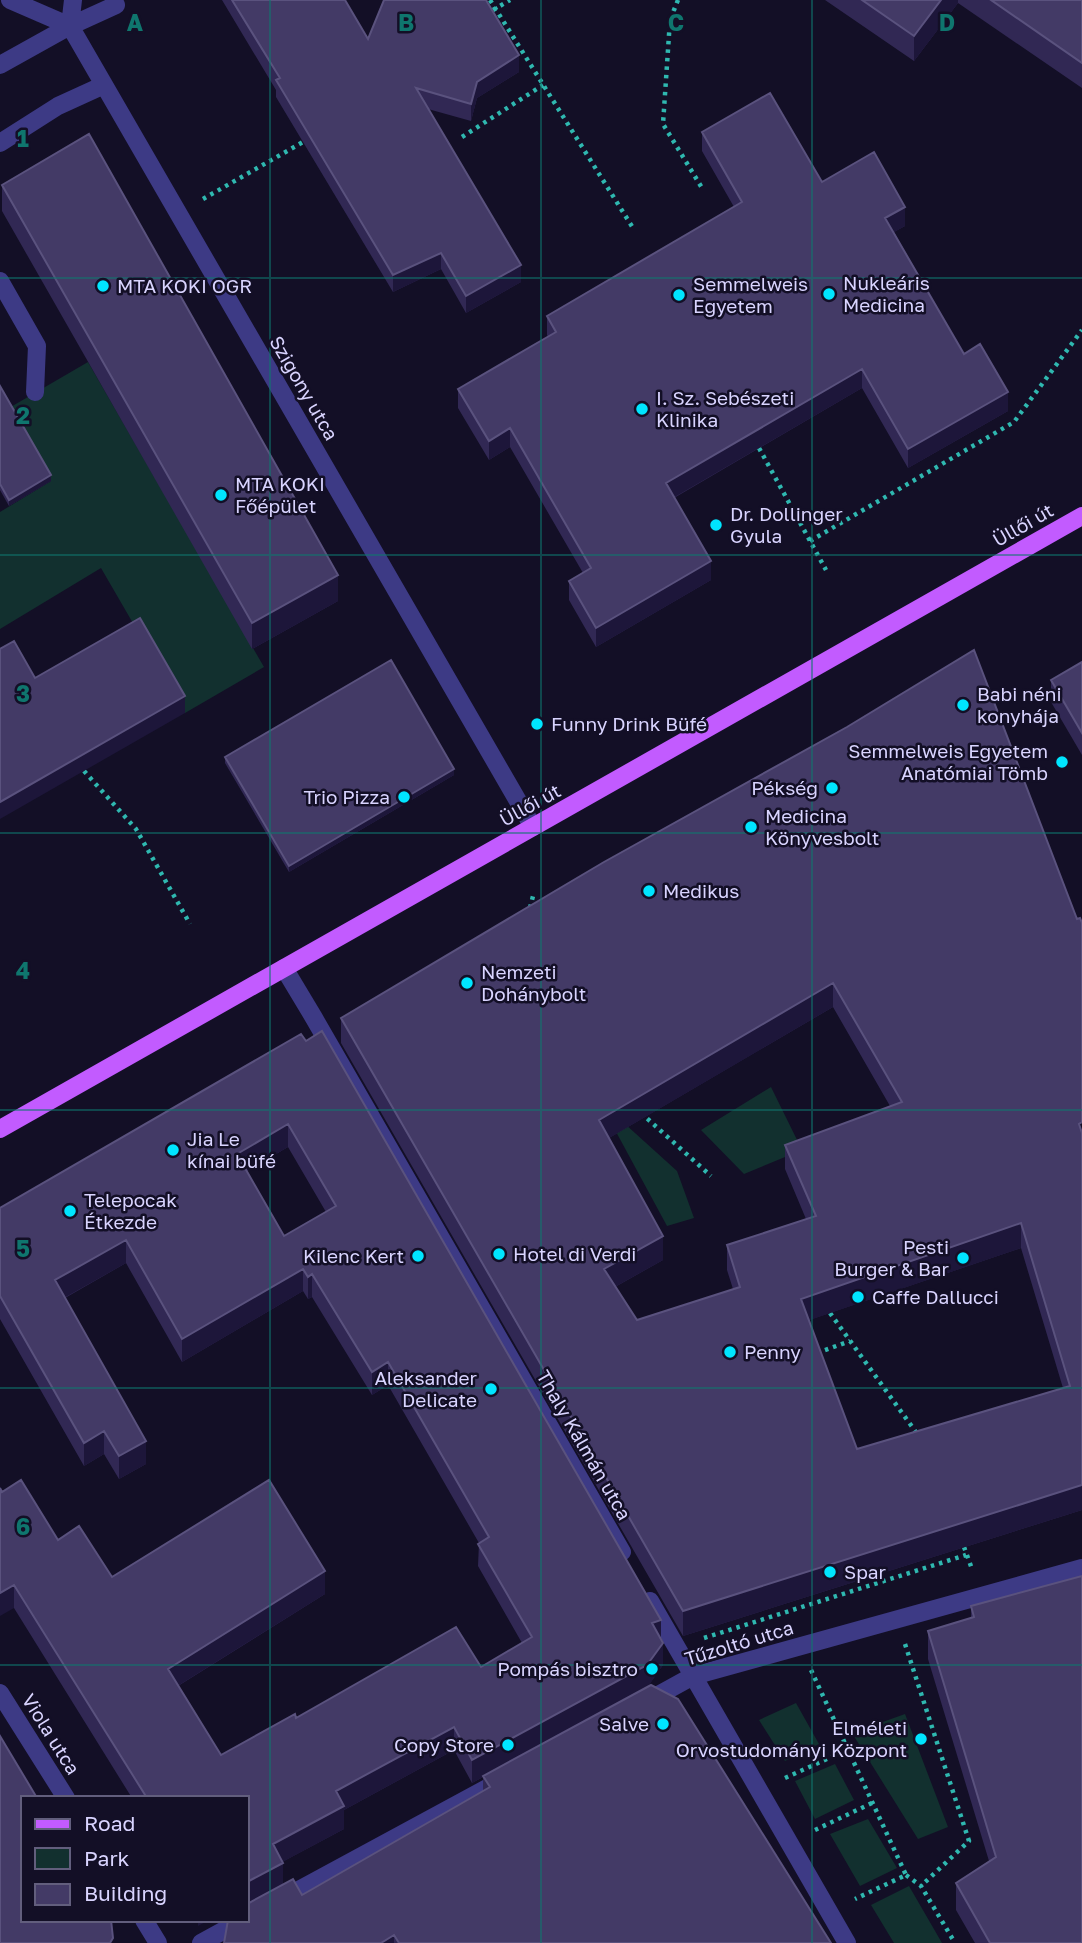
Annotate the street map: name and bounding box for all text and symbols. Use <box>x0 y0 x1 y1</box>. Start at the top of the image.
text: A <box>127 8 144 36</box>
text: B <box>398 8 414 36</box>
text: C <box>668 8 684 36</box>
text: D <box>939 8 955 36</box>
text: 1 <box>17 124 29 152</box>
place label: Nukleáris Medicina <box>843 271 930 316</box>
place label: Semmelweis Egyetem <box>693 272 808 317</box>
place label: MTA KOKI OGR <box>117 274 252 297</box>
marker: MTA KOKI OGR <box>95 278 111 294</box>
marker: Nukleáris Medicina <box>821 286 837 302</box>
marker: Semmelweis Egyetem <box>671 287 687 303</box>
street label: Szigony utca <box>265 331 344 444</box>
place label: I. Sz. Sebészeti Klinika <box>656 386 794 431</box>
text: 2 <box>16 401 30 429</box>
marker: I. Sz. Sebészeti Klinika <box>634 401 650 417</box>
place label: MTA KOKI Főépület <box>235 472 325 517</box>
marker: MTA KOKI Főépület <box>213 487 229 503</box>
street label: Üllői út <box>988 498 1057 551</box>
place label: Dr. Dollinger Gyula <box>730 502 843 547</box>
marker: Dr. Dollinger Gyula <box>708 517 724 533</box>
text: 3 <box>16 679 30 707</box>
place label: Babi néni konyhája <box>977 682 1061 727</box>
marker: Babi néni konyhája <box>955 697 971 713</box>
place label: Funny Drink Büfé <box>551 712 707 735</box>
marker: Funny Drink Büfé <box>529 716 545 732</box>
place label: Semmelweis Egyetem Anatómiai Tömb <box>848 739 1048 784</box>
marker: Semmelweis Egyetem Anatómiai Tömb <box>1054 754 1070 770</box>
place label: Pékség <box>751 776 818 799</box>
street label: Üllői út <box>495 778 564 831</box>
marker: Pékség <box>824 780 840 796</box>
place label: Trio Pizza <box>303 785 390 808</box>
marker: Trio Pizza <box>396 789 412 805</box>
place label: Medicina Könyvesbolt <box>765 804 879 849</box>
marker: Medicina Könyvesbolt <box>743 819 759 835</box>
place label: Medikus <box>663 879 739 902</box>
marker: Medikus <box>641 883 657 899</box>
text: 4 <box>16 956 30 984</box>
place label: Nemzeti Dohánybolt <box>481 960 586 1005</box>
marker: Nemzeti Dohánybolt <box>459 975 475 991</box>
place label: Jia Le kínai büfé <box>187 1127 276 1172</box>
marker: Jia Le kínai büfé <box>165 1142 181 1158</box>
place label: Telepocak Étkezde <box>84 1188 177 1233</box>
marker: Telepocak Étkezde <box>62 1203 78 1219</box>
text: 5 <box>16 1234 30 1262</box>
place label: Pesti Burger & Bar <box>834 1235 950 1280</box>
place label: Hotel di Verdi <box>513 1242 636 1265</box>
place label: Kilenc Kert <box>303 1244 404 1267</box>
marker: Hotel di Verdi <box>491 1246 507 1262</box>
marker: Kilenc Kert <box>410 1248 426 1264</box>
marker: Pesti Burger & Bar <box>955 1250 971 1266</box>
place label: Caffe Dallucci <box>872 1285 999 1308</box>
marker: Caffe Dallucci <box>850 1289 866 1305</box>
place label: Penny <box>744 1340 801 1363</box>
marker: Penny <box>722 1344 738 1360</box>
place label: Aleksander Delicate <box>374 1366 478 1411</box>
street label: Thaly Kálmán utca <box>532 1366 637 1524</box>
marker: Aleksander Delicate <box>483 1381 499 1397</box>
text: 6 <box>16 1512 30 1540</box>
place label: Spar <box>844 1560 887 1583</box>
marker: Spar <box>822 1564 838 1580</box>
street label: Tűzoltó utca <box>682 1615 796 1670</box>
place label: Pompás bisztro <box>497 1657 638 1680</box>
marker: Pompás bisztro <box>644 1661 660 1677</box>
street label: Viola utca <box>18 1689 85 1778</box>
place label: Salve <box>599 1712 649 1735</box>
marker: Salve <box>655 1716 671 1732</box>
place label: Elméleti Orvostudományi Központ <box>676 1716 907 1761</box>
marker: Elméleti Orvostudományi Központ <box>913 1731 929 1747</box>
place label: Copy Store <box>394 1733 494 1756</box>
marker: Copy Store <box>500 1737 516 1753</box>
legend <box>21 1796 248 1922</box>
text: Road <box>84 1810 135 1836</box>
text: Park <box>84 1845 130 1871</box>
text: Building <box>84 1880 167 1906</box>

